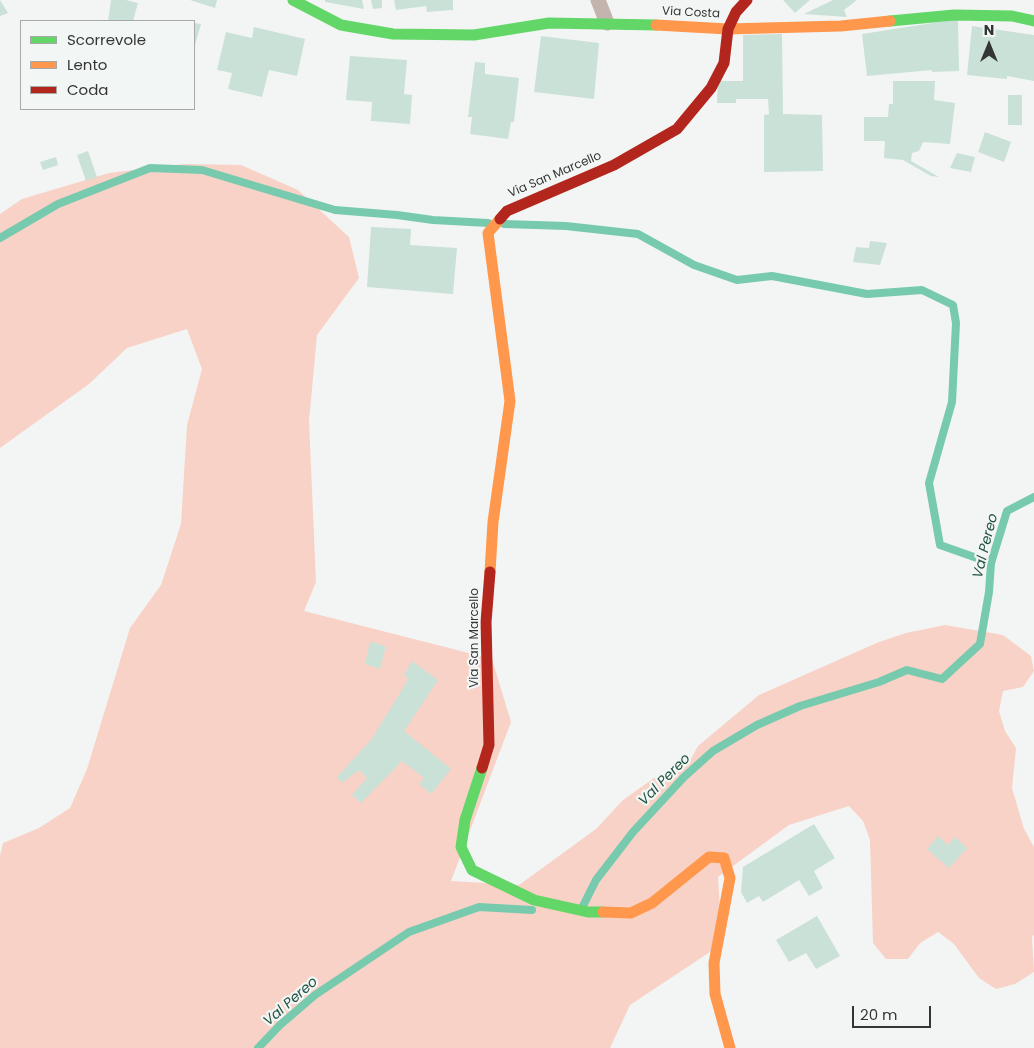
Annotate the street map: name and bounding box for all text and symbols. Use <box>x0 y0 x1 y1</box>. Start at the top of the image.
street label: Via Costa <box>662 4 720 22</box>
legend <box>20 20 195 110</box>
north arrow <box>964 20 1014 70</box>
text: N <box>984 20 994 40</box>
text: Scorrevole <box>67 29 146 50</box>
text: Lento <box>67 54 107 75</box>
text: Coda <box>67 79 108 100</box>
street label: Via San Marcello <box>506 149 604 201</box>
water label: Val Pereo <box>970 512 1002 580</box>
street label: Via San Marcello <box>468 588 482 688</box>
water label: Val Pereo <box>636 751 694 809</box>
water label: Val Pereo <box>261 974 321 1030</box>
scale bar <box>854 996 933 1028</box>
text: 20 m <box>860 1004 898 1025</box>

